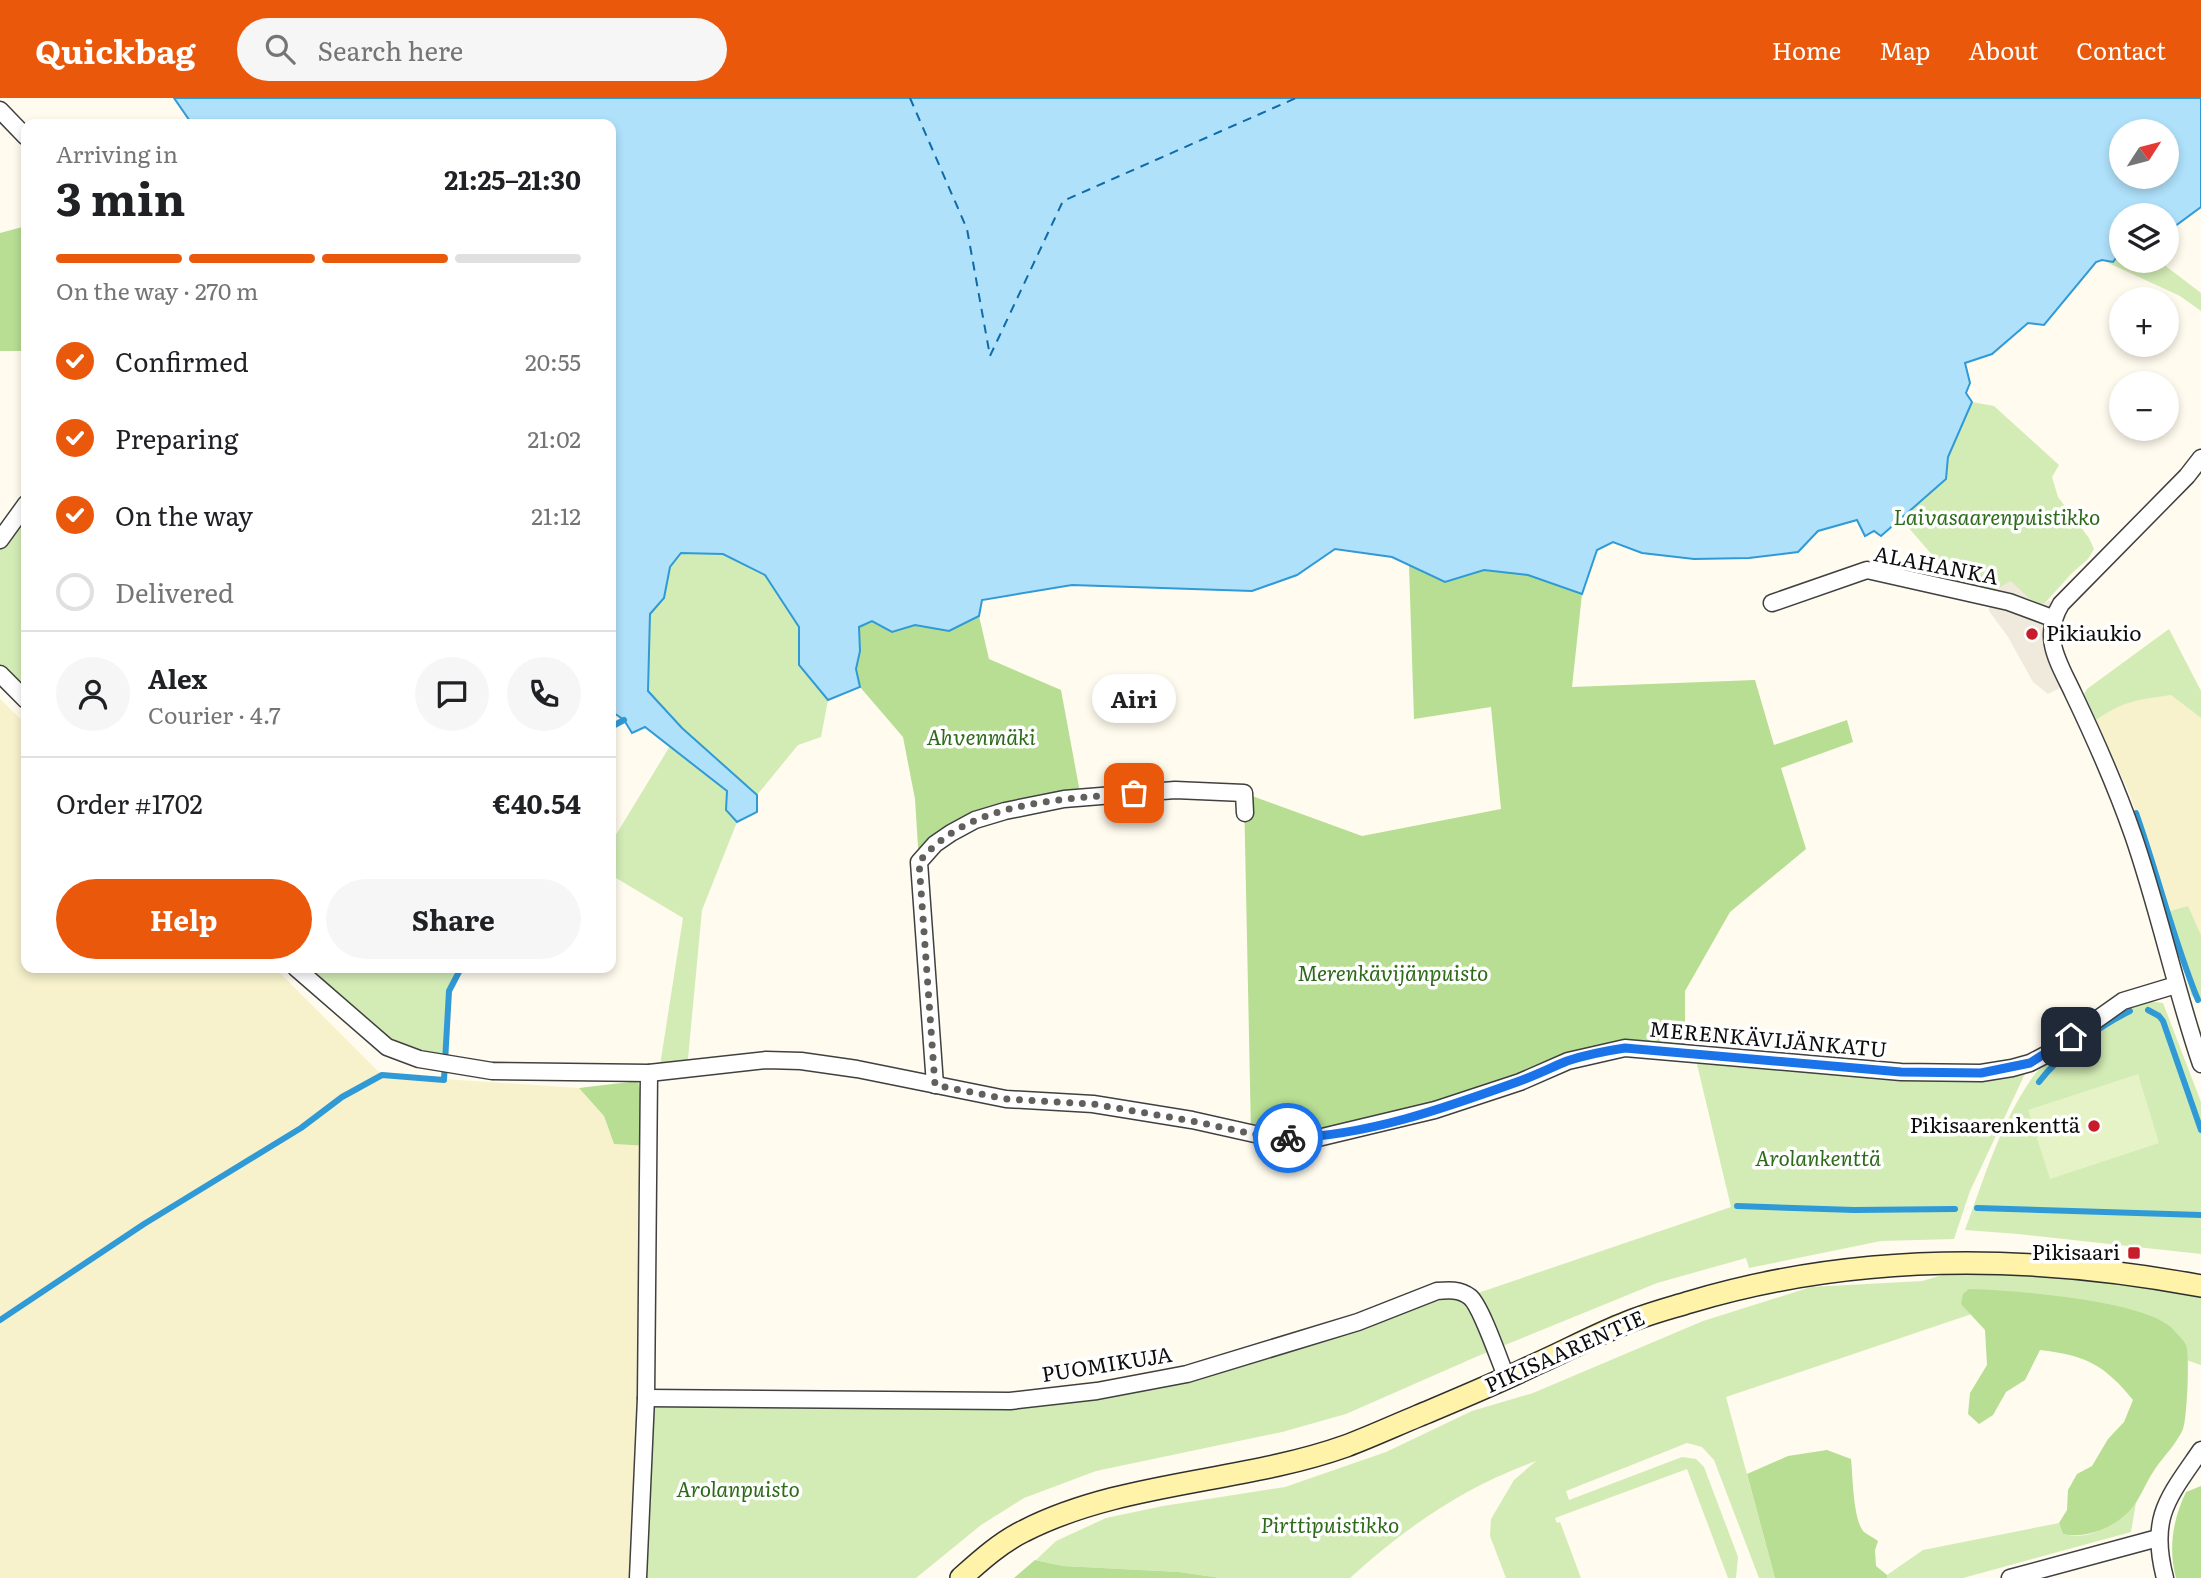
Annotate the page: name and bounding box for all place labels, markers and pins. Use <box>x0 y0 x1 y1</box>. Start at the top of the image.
place label: Pikiaukio <box>2046 616 2142 647</box>
marker: Pikiaukio <box>2024 626 2040 642</box>
callout: Airi <box>1092 674 1176 723</box>
pin <box>1104 763 1164 823</box>
pin <box>2041 1007 2101 1067</box>
place label: Pikisaarenkenttä <box>1910 1108 2081 1139</box>
marker: Pikisaarenkenttä <box>2086 1118 2102 1134</box>
place label: Pikisaari <box>2032 1235 2120 1266</box>
marker: Pikisaari <box>2126 1245 2142 1261</box>

